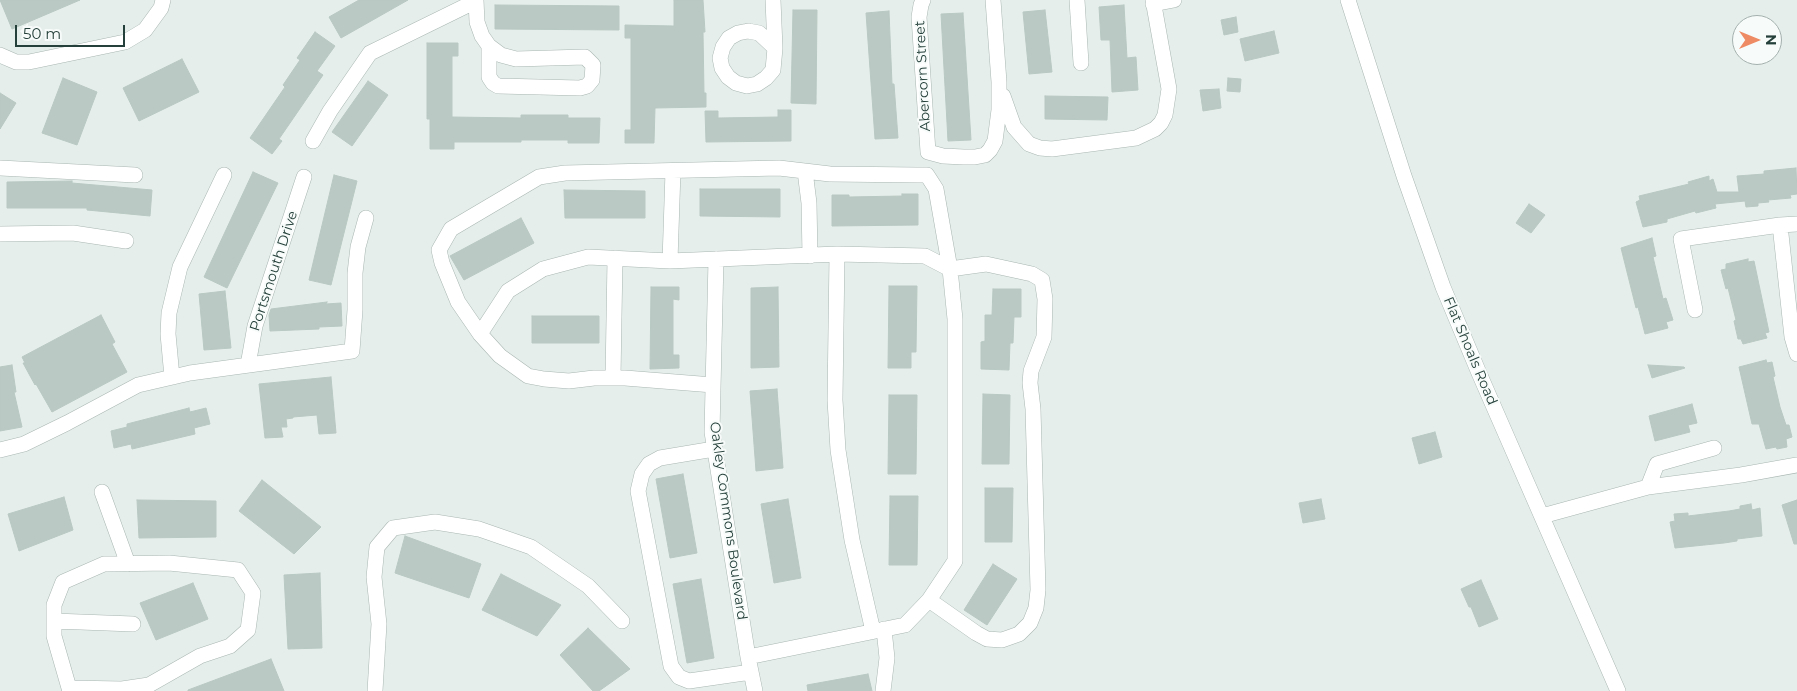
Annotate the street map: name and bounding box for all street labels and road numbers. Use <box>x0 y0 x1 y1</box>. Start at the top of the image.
street label: Abercorn Street <box>912 20 934 132</box>
street label: Portsmouth Drive <box>247 209 301 333</box>
street label: Flat Shoals Road <box>1440 294 1500 408</box>
street label: Oakley Commons Boulevard <box>706 421 750 621</box>

